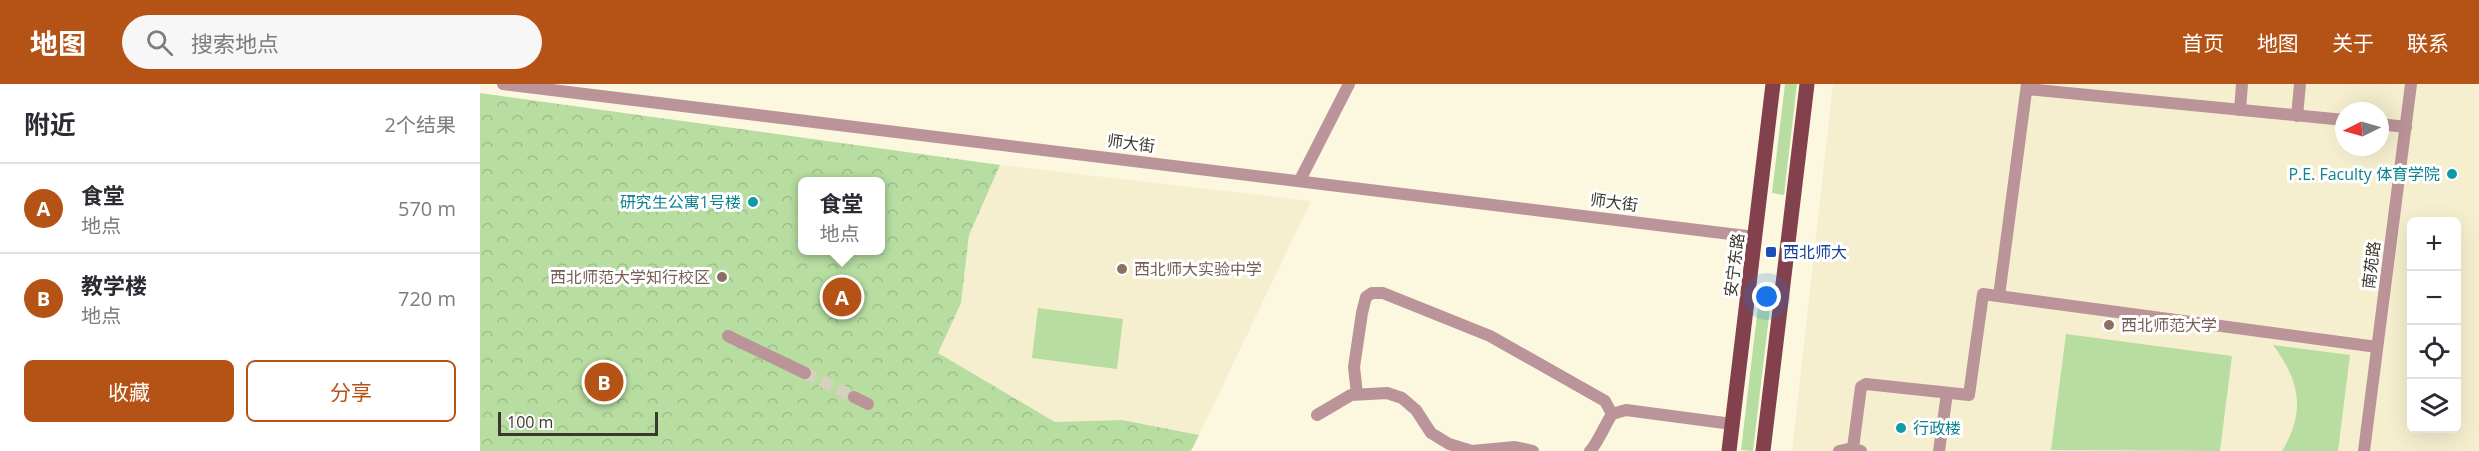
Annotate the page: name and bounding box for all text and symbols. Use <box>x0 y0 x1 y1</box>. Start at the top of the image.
search box <box>122 15 542 69</box>
text: 地图 <box>30 24 86 62</box>
icon: search <box>143 26 176 59</box>
text: 搜索地点 <box>191 28 279 58</box>
text: 首页 <box>2182 29 2224 57</box>
text: 地图 <box>2257 29 2299 57</box>
text: 关于 <box>2332 29 2374 57</box>
text: 联系 <box>2407 29 2449 57</box>
north arrow <box>2335 102 2389 156</box>
text: 附近 <box>24 106 76 142</box>
text: 2个结果 <box>385 111 456 138</box>
street label: 师大街 <box>1106 129 1156 157</box>
place label: P.E. Faculty 体育学院 <box>2288 163 2440 185</box>
marker: P.E. Faculty 体育学院 <box>2445 167 2459 181</box>
popup <box>798 177 885 255</box>
text: 食堂 <box>81 180 125 210</box>
text: 食堂 <box>819 188 864 218</box>
street label: 师大街 <box>1589 188 1639 216</box>
place label: 研究生公寓1号楼 <box>620 191 741 213</box>
text: A <box>37 195 50 222</box>
text: 570 m <box>398 195 456 222</box>
marker: 研究生公寓1号楼 <box>746 195 760 209</box>
text: 地点 <box>81 212 121 239</box>
map controls <box>2407 217 2461 433</box>
button: + <box>2407 217 2461 271</box>
text: 地点 <box>819 220 859 247</box>
street label: 安宁东路 <box>1719 232 1749 298</box>
street label: 南苑路 <box>2357 240 2385 290</box>
place label: 西北师大 <box>1783 241 1847 263</box>
marker: 西北师大 <box>1764 245 1778 259</box>
place label: 西北师大实验中学 <box>1134 258 1262 280</box>
marker: 西北师大实验中学 <box>1115 262 1129 276</box>
place label: 西北师范大学知行校区 <box>550 266 710 288</box>
text: 教学楼 <box>81 270 147 300</box>
marker: 西北师范大学知行校区 <box>715 270 729 284</box>
button: − <box>2407 271 2461 325</box>
pin: A <box>822 274 862 320</box>
your location <box>1752 282 1781 311</box>
text: B <box>37 285 50 312</box>
text: 720 m <box>398 285 456 312</box>
text: 地点 <box>81 302 121 329</box>
place label: 西北师范大学 <box>2121 314 2217 336</box>
marker: 西北师范大学 <box>2102 318 2116 332</box>
button: locate <box>2407 325 2461 379</box>
button: 收藏 <box>24 360 234 422</box>
button: 分享 <box>246 360 456 422</box>
pin: B <box>584 360 624 404</box>
button: layers <box>2407 379 2461 433</box>
scale bar <box>498 409 658 436</box>
text: 100 m <box>507 411 553 433</box>
place label: 行政楼 <box>1913 417 1961 439</box>
marker: 行政楼 <box>1894 421 1908 435</box>

